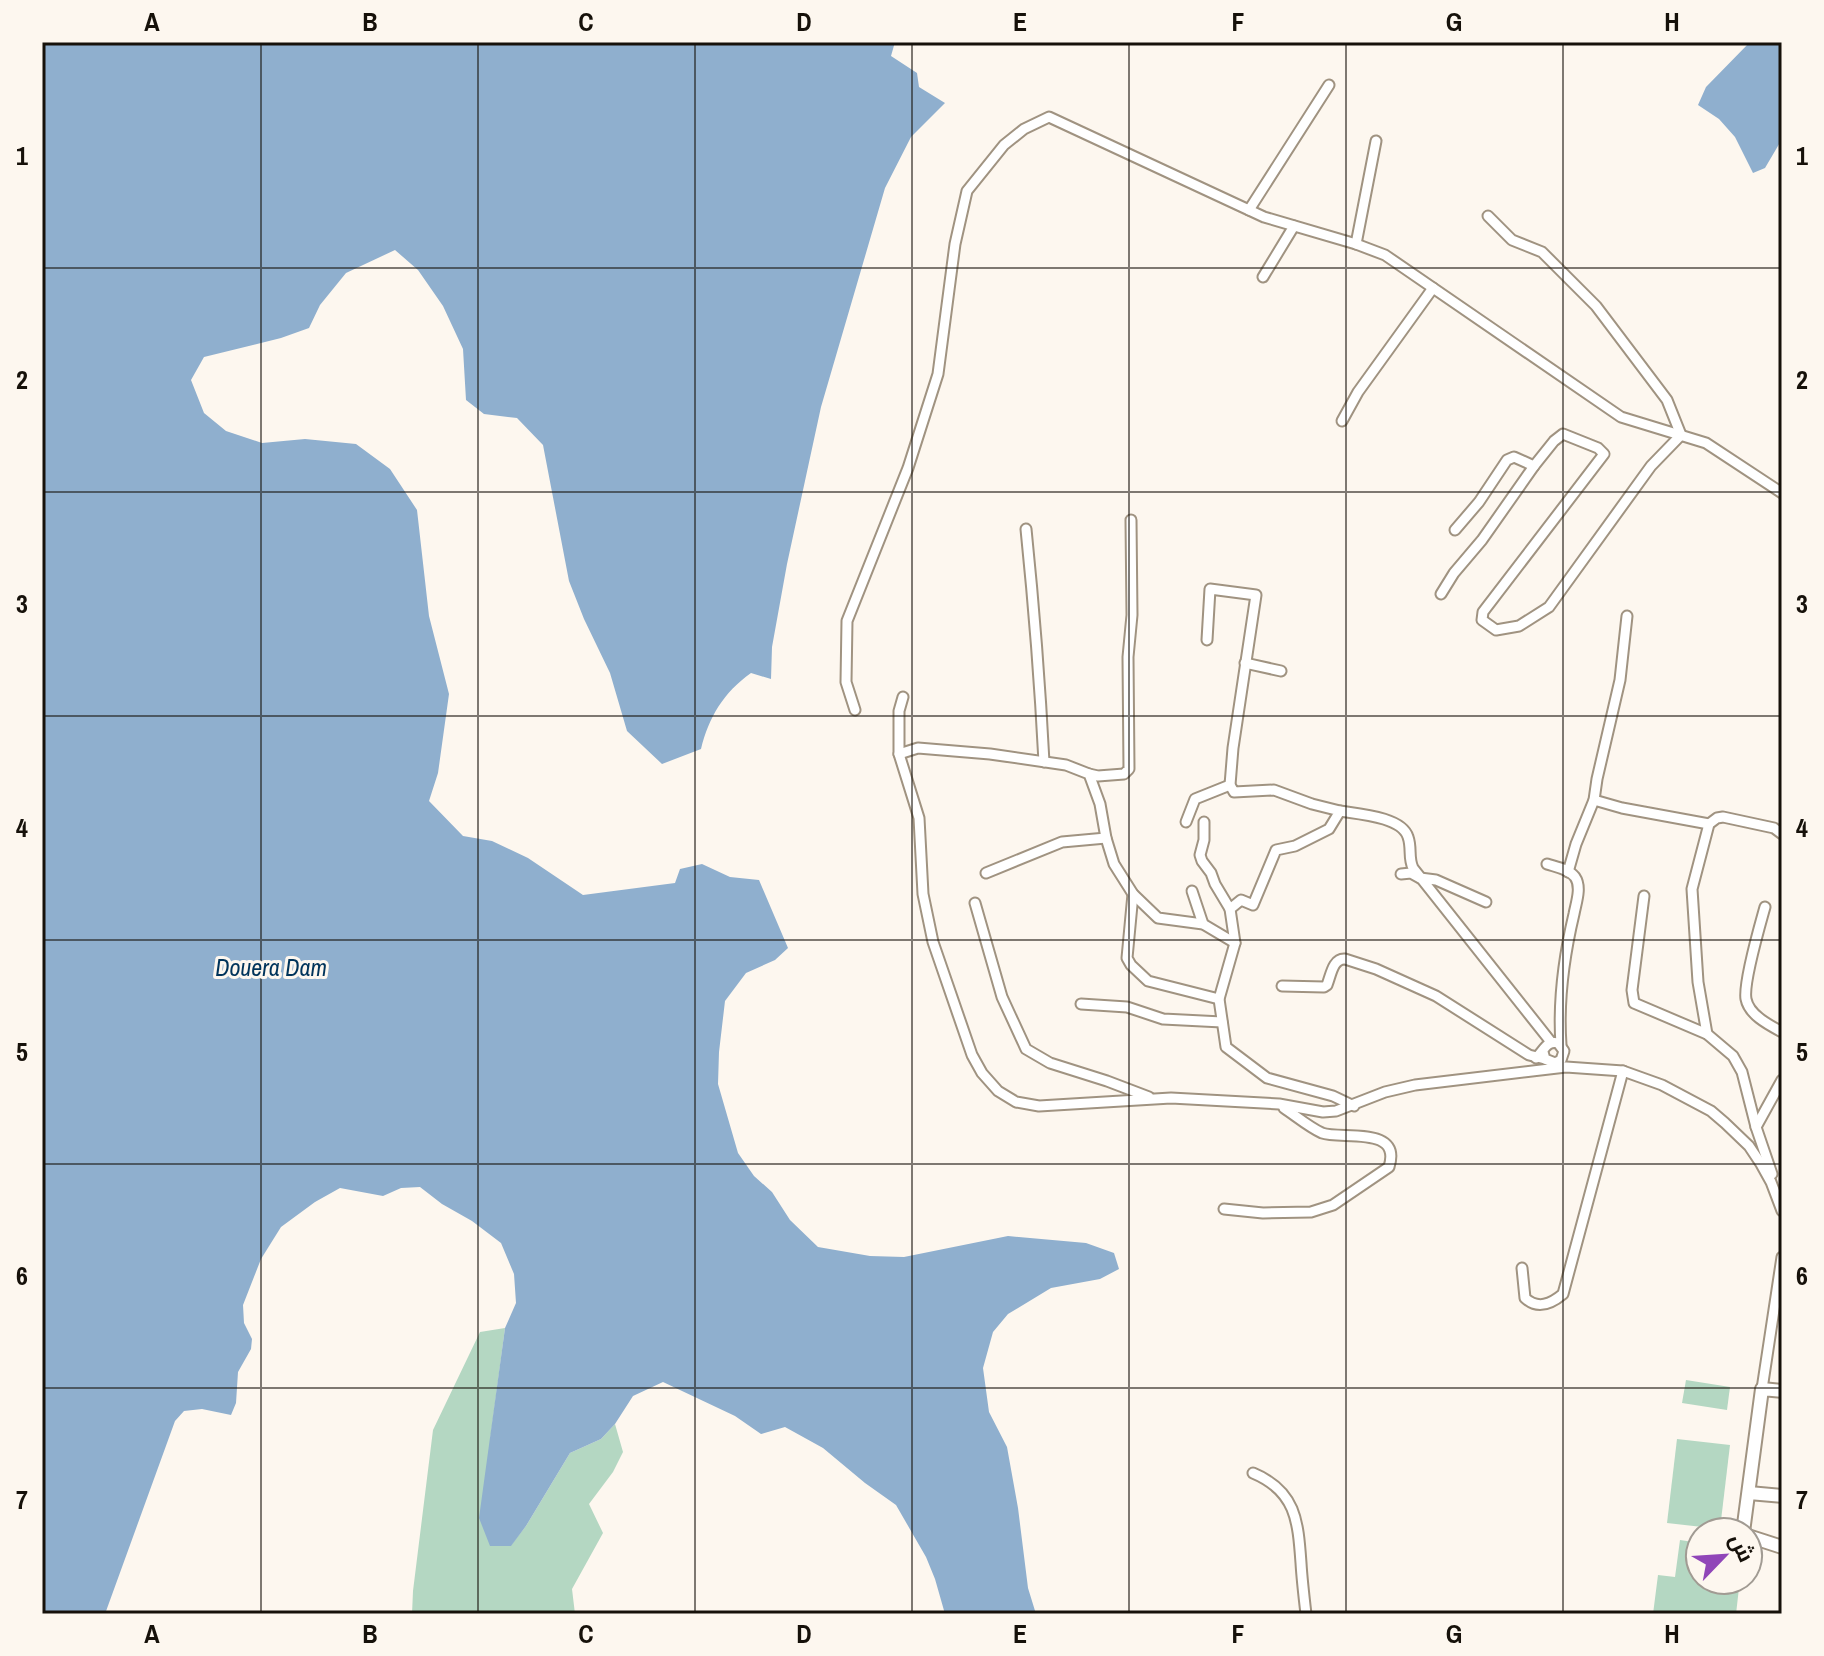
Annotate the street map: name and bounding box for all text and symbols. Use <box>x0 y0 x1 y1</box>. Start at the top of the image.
text: A <box>144 4 160 39</box>
text: B <box>362 4 378 39</box>
text: C <box>578 4 594 39</box>
text: D <box>796 4 812 39</box>
text: E <box>1013 4 1027 39</box>
text: F <box>1231 4 1245 39</box>
text: G <box>1446 4 1462 39</box>
text: H <box>1664 4 1680 39</box>
text: 1 <box>16 138 28 173</box>
text: 1 <box>1796 138 1808 173</box>
text: 2 <box>16 362 28 397</box>
text: 2 <box>1796 362 1808 397</box>
text: 3 <box>16 586 28 621</box>
text: 3 <box>1796 586 1808 621</box>
text: 4 <box>16 810 28 845</box>
text: 4 <box>1796 810 1808 845</box>
water label: Douera Dam <box>215 951 327 983</box>
text: 5 <box>16 1034 28 1069</box>
text: 5 <box>1796 1034 1808 1069</box>
text: 6 <box>16 1258 28 1293</box>
text: 6 <box>1796 1258 1808 1293</box>
text: 7 <box>16 1482 28 1517</box>
text: 7 <box>1796 1482 1808 1517</box>
north arrow <box>1684 1516 1764 1596</box>
text: ش <box>1723 1528 1762 1567</box>
text: A <box>144 1616 160 1651</box>
text: B <box>362 1616 378 1651</box>
text: C <box>578 1616 594 1651</box>
text: D <box>796 1616 812 1651</box>
text: E <box>1013 1616 1027 1651</box>
text: F <box>1231 1616 1245 1651</box>
text: G <box>1446 1616 1462 1651</box>
text: H <box>1664 1616 1680 1651</box>

